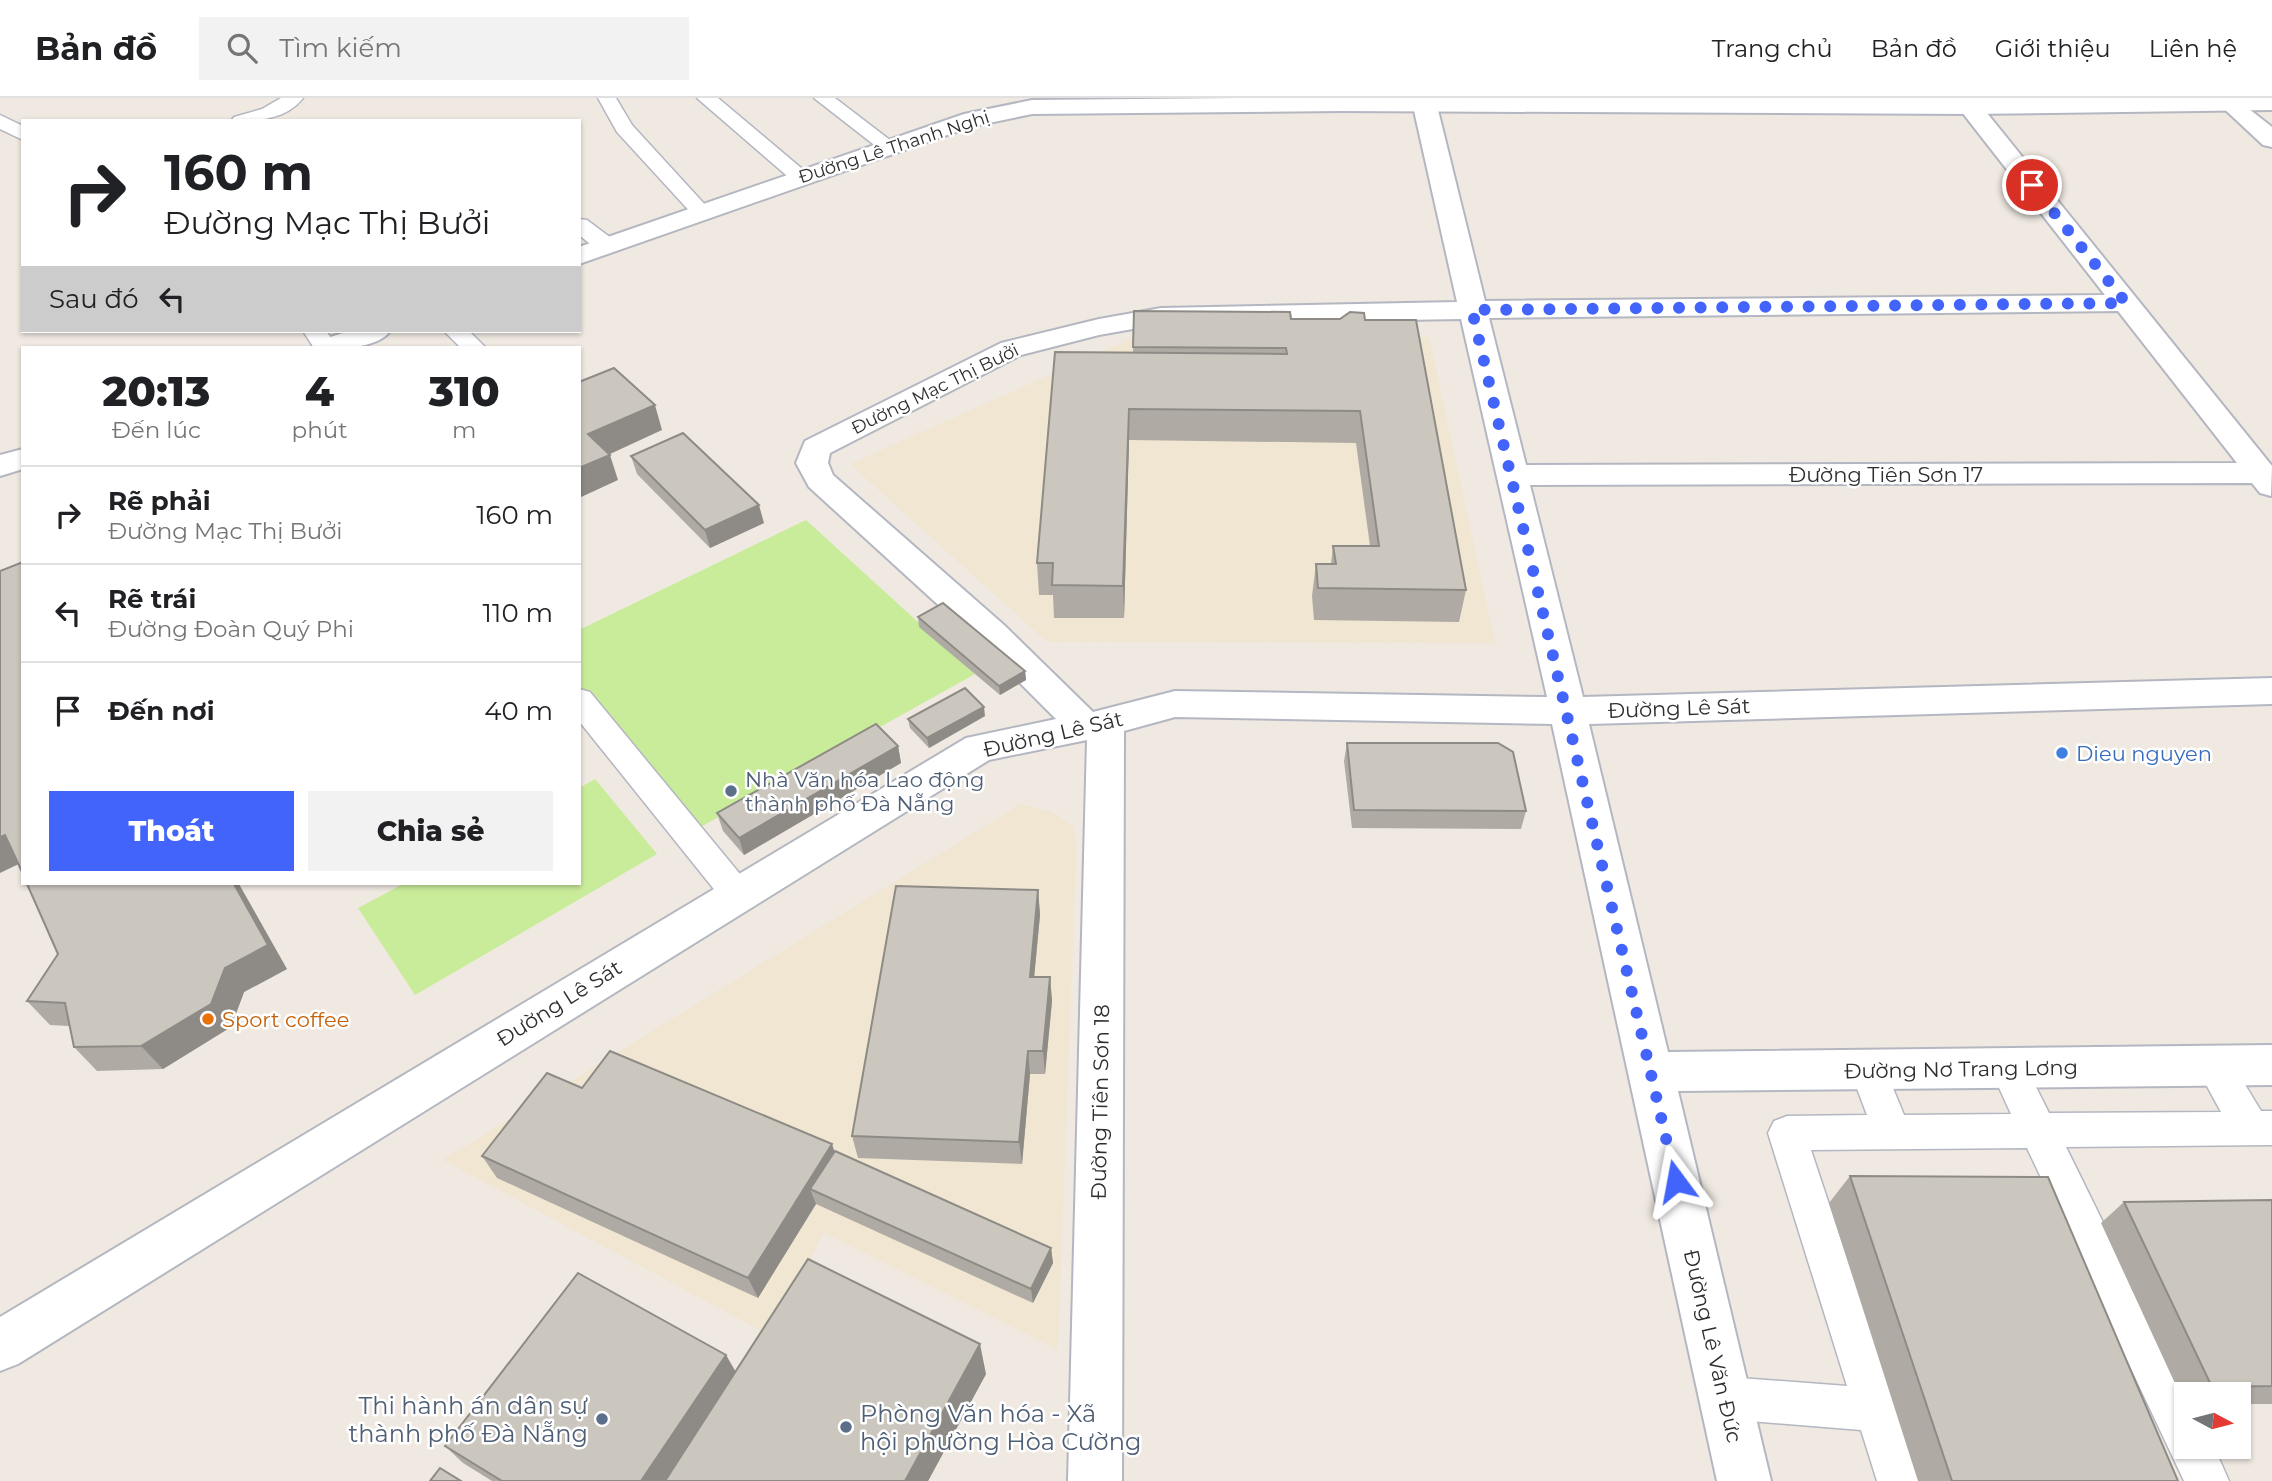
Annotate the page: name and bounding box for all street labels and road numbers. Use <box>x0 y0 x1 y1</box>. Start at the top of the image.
street label: Đường Lê Thanh Nghị <box>796 106 992 188</box>
street label: Đường Mạc Thị Bưởi <box>848 339 1022 439</box>
street label: Đường Tiên Sơn 17 <box>1789 462 1983 487</box>
street label: Đường Lê Sát <box>1607 693 1751 723</box>
street label: Đường Lê Sát <box>981 706 1125 762</box>
street label: Đường Lê Sát <box>492 955 626 1051</box>
street label: Đường Tiên Sơn 18 <box>1086 1004 1114 1200</box>
street label: Đường Nơ Trang Lơng <box>1844 1054 2078 1084</box>
street label: Đường Lê Văn Đức <box>1679 1247 1747 1445</box>

